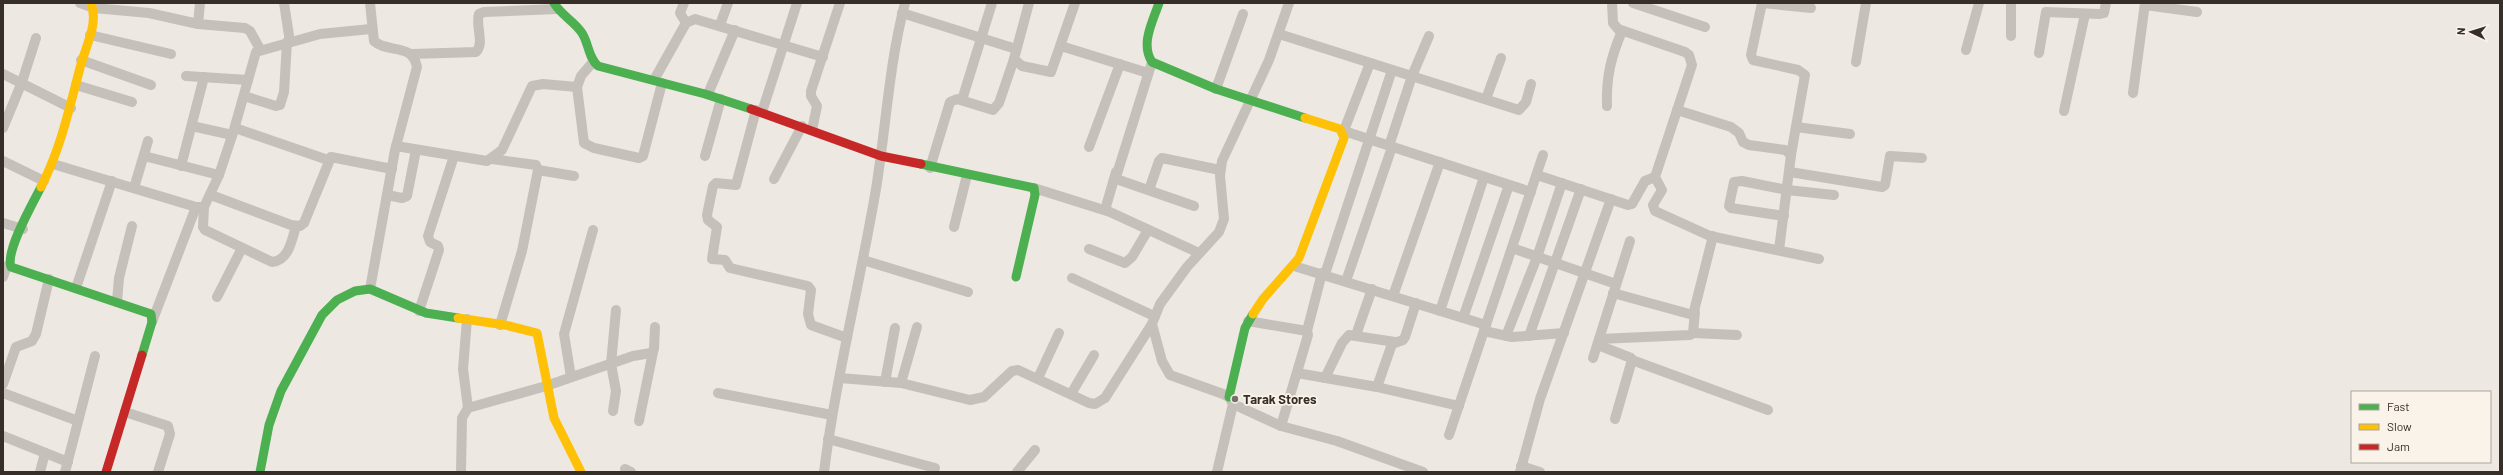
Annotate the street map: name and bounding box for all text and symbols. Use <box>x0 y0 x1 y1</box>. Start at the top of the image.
north arrow <box>2451 12 2491 52</box>
text: N <box>2454 27 2467 35</box>
place label: Tarak Stores <box>1243 391 1317 407</box>
legend <box>2351 391 2491 463</box>
marker: Tarak Stores <box>1230 394 1240 404</box>
text: Fast <box>2387 399 2410 413</box>
text: Slow <box>2387 419 2412 433</box>
text: Jam <box>2387 439 2410 453</box>

